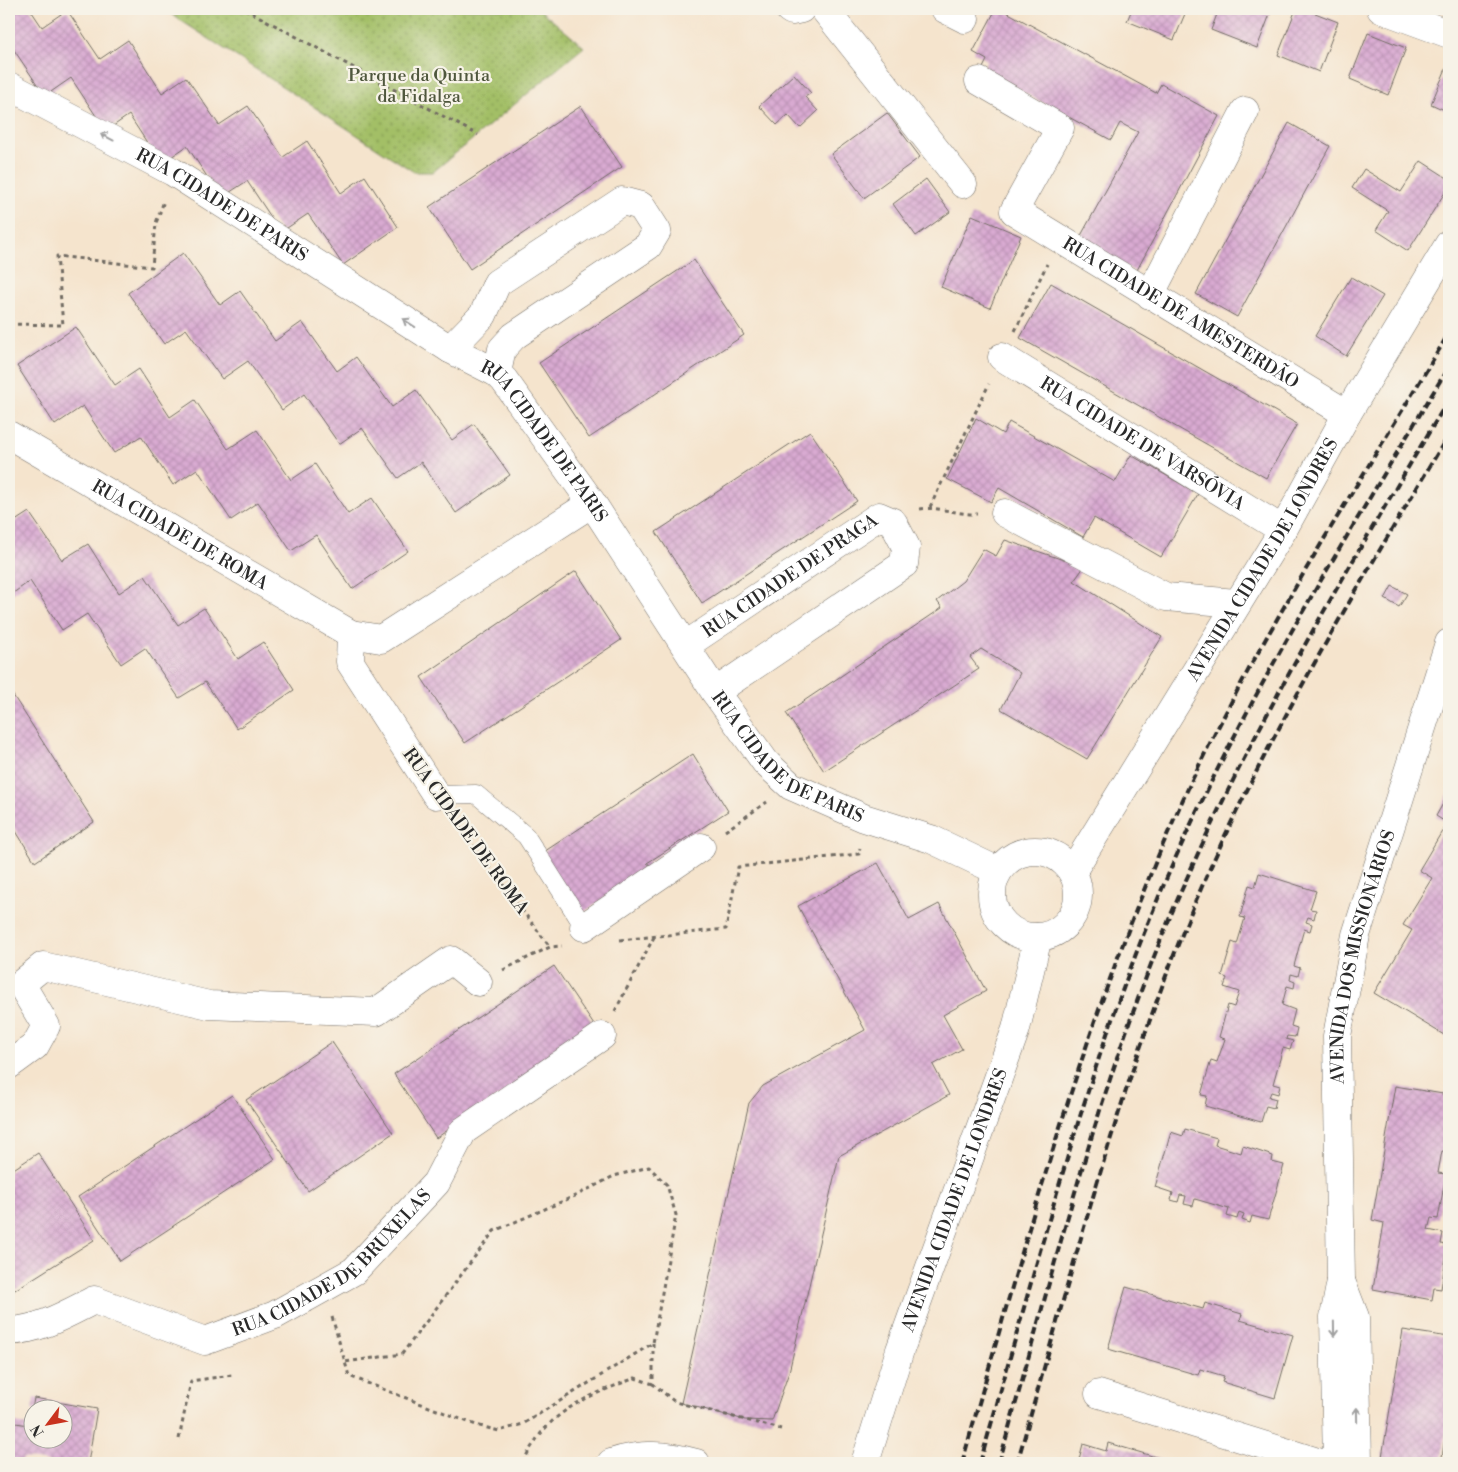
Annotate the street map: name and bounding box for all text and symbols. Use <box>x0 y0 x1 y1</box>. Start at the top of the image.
park label: Parque da Quinta da Fidalga <box>348 64 491 108</box>
one-way arrow <box>99 132 114 142</box>
street label: RUA CIDADE DE PARIS <box>132 144 312 267</box>
street label: RUA CIDADE DE AMESTERDÃO <box>1058 232 1303 394</box>
one-way arrow <box>402 317 416 328</box>
street label: RUA CIDADE DE PARIS <box>477 356 612 527</box>
street label: RUA CIDADE DE VARSÓVIA <box>1035 372 1250 516</box>
street label: AVENIDA CIDADE DE LONDRES <box>1181 434 1343 686</box>
street label: RUA CIDADE DE ROMA <box>88 475 273 596</box>
street label: RUA CIDADE DE PRAGA <box>698 509 883 643</box>
street label: RUA CIDADE DE PARIS <box>706 687 867 828</box>
street label: RUA CIDADE DE ROMA <box>397 744 534 920</box>
street label: AVENIDA DOS MISSIONÁRIOS <box>1326 827 1401 1085</box>
street label: AVENIDA CIDADE DE LONDRES <box>896 1065 1013 1336</box>
street label: RUA CIDADE DE BRUXELAS <box>229 1184 436 1342</box>
one-way arrow <box>1329 1320 1339 1337</box>
north arrow <box>22 1400 72 1450</box>
one-way arrow <box>1352 1407 1362 1423</box>
text: N <box>27 1421 48 1440</box>

